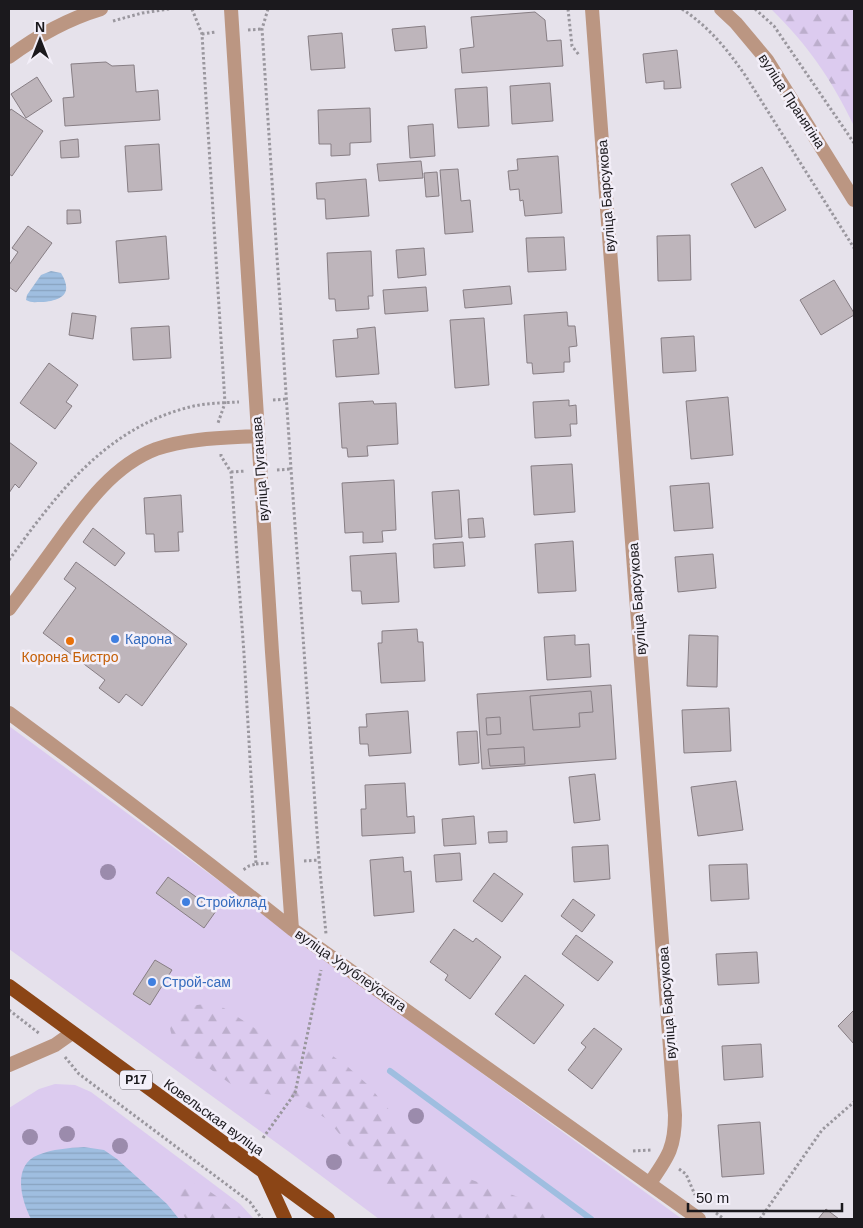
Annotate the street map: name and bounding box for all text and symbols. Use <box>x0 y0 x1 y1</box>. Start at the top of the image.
north arrow <box>15 15 65 65</box>
text: N <box>35 19 45 35</box>
street label: вуліца Пранягіна <box>755 51 829 151</box>
street label: вуліца Барсукова <box>594 139 618 253</box>
street label: вуліца Пуганава <box>248 416 272 522</box>
street label: вуліца Барсукова <box>625 542 649 656</box>
place label: Карона <box>125 631 172 647</box>
marker: Карона <box>109 633 121 645</box>
marker: Корона Бистро <box>64 635 76 647</box>
place label: Корона Бистро <box>22 649 119 665</box>
place label: Стройклад <box>196 894 266 910</box>
marker: Стройклад <box>180 896 192 908</box>
street label: вуліца Урублеўскага <box>292 926 410 1015</box>
street label: вуліца Барсукова <box>655 946 679 1060</box>
place label: Строй-сам <box>162 974 231 990</box>
marker: Строй-сам <box>146 976 158 988</box>
road number: Р17 <box>120 1070 152 1090</box>
street label: Ковельская вуліца <box>161 1075 267 1159</box>
scale bar <box>688 1180 842 1212</box>
text: 50 m <box>696 1189 729 1206</box>

